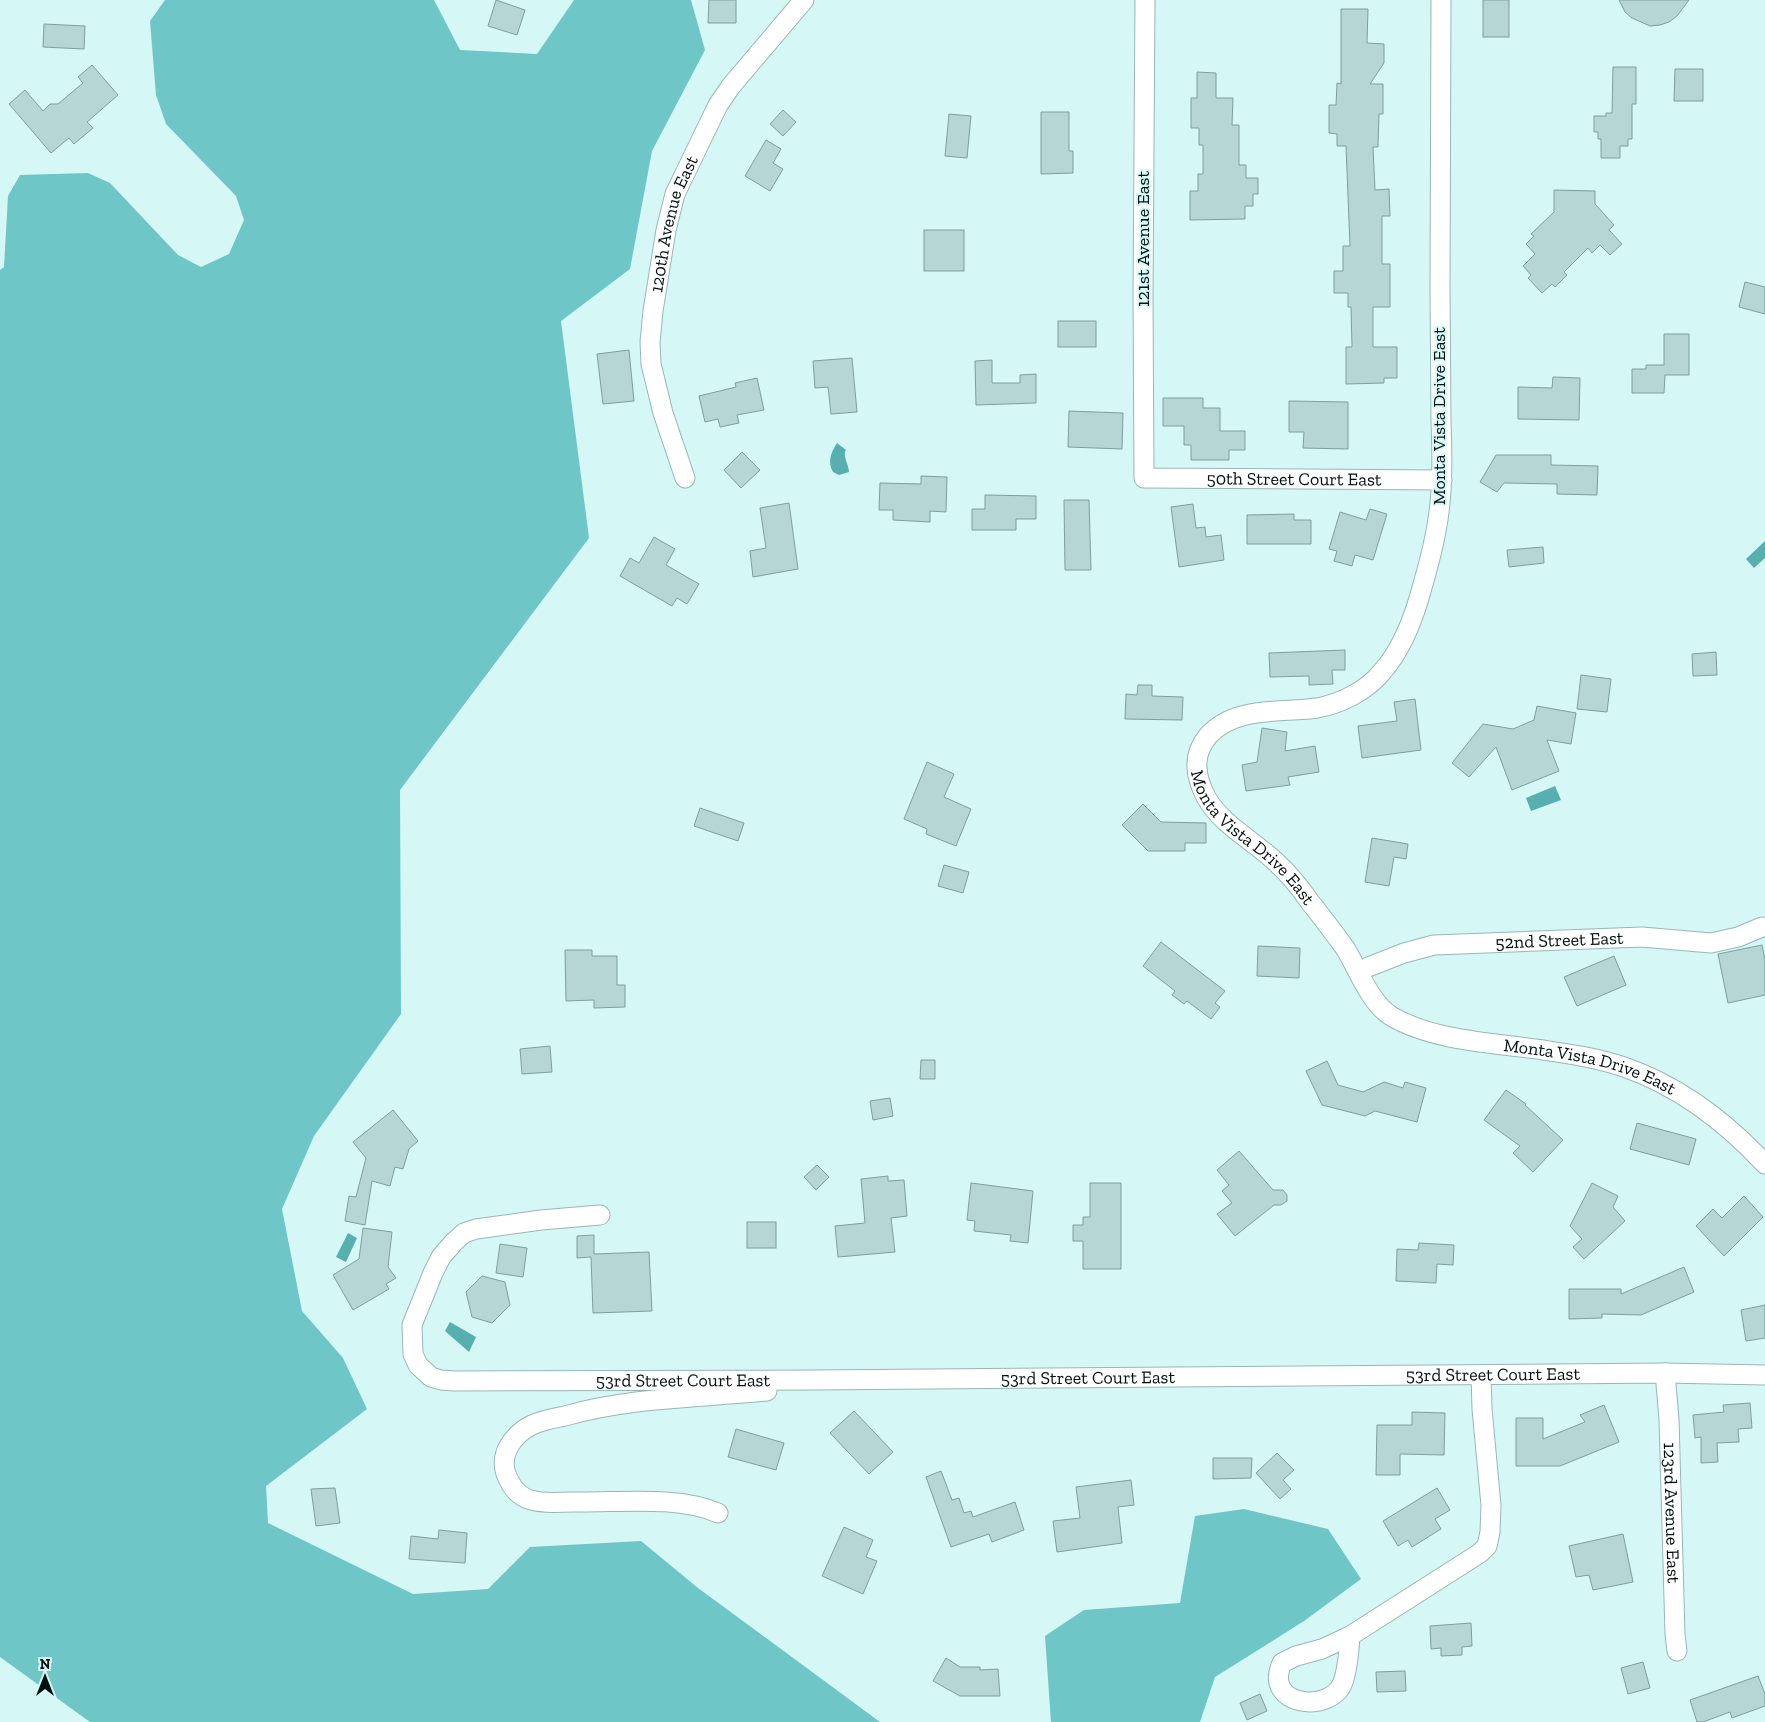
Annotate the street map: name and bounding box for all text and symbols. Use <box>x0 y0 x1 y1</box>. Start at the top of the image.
street label: 120th Avenue East <box>645 152 703 294</box>
street label: 121st Avenue East <box>1132 171 1154 307</box>
street label: Monta Vista Drive East <box>1428 327 1450 505</box>
street label: 50th Street Court East <box>1206 467 1382 491</box>
street label: Monta Vista Drive East <box>1186 768 1320 909</box>
street label: 52nd Street East <box>1495 927 1624 954</box>
street label: Monta Vista Drive East <box>1502 1034 1680 1100</box>
street label: 53rd Street Court East <box>1406 1363 1581 1386</box>
street label: 53rd Street Court East <box>1001 1366 1176 1389</box>
street label: 53rd Street Court East <box>596 1369 771 1392</box>
street label: 123rd Avenue East <box>1659 1442 1685 1584</box>
north arrow <box>20 1652 70 1702</box>
text: N <box>40 1656 51 1673</box>

